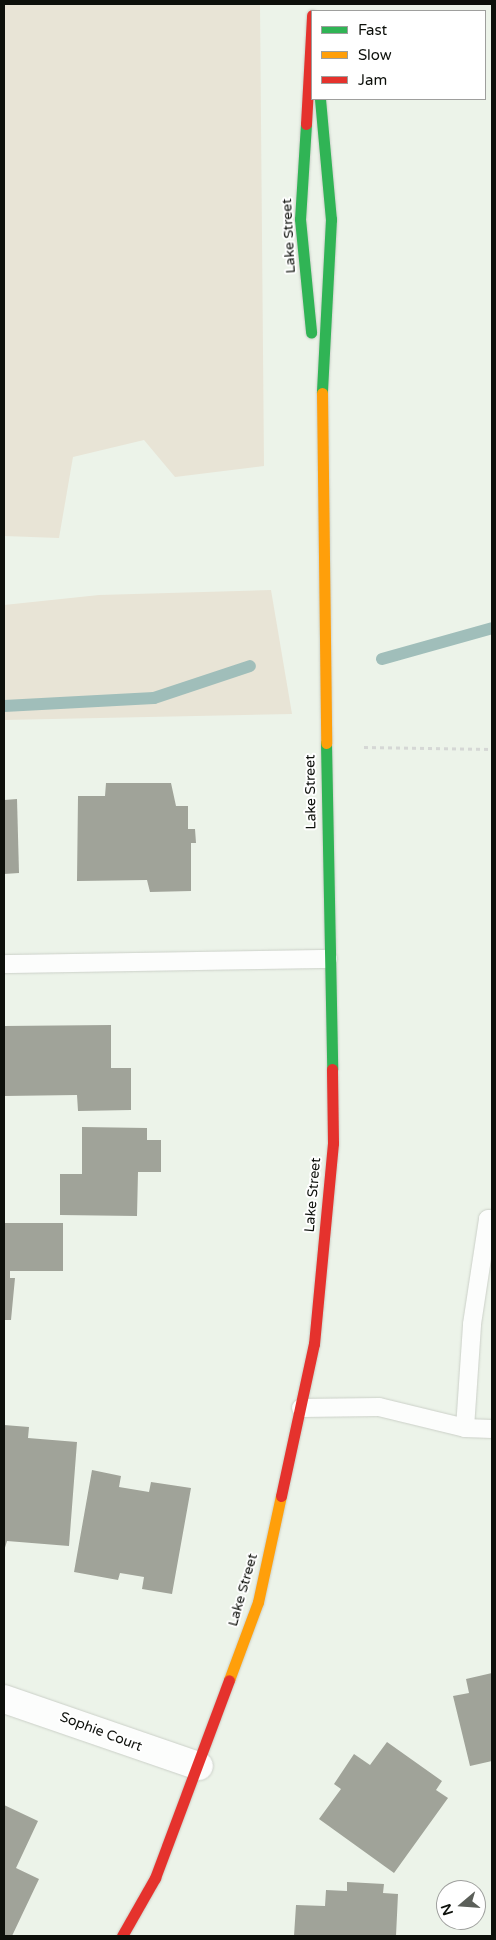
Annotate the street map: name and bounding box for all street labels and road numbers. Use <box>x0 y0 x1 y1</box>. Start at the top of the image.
street label: Lake Street <box>279 198 299 274</box>
street label: Lake Street <box>302 754 320 830</box>
street label: Lake Street <box>301 1157 325 1233</box>
street label: Lake Street <box>225 1552 261 1628</box>
street label: Sophie Court <box>57 1709 145 1755</box>

